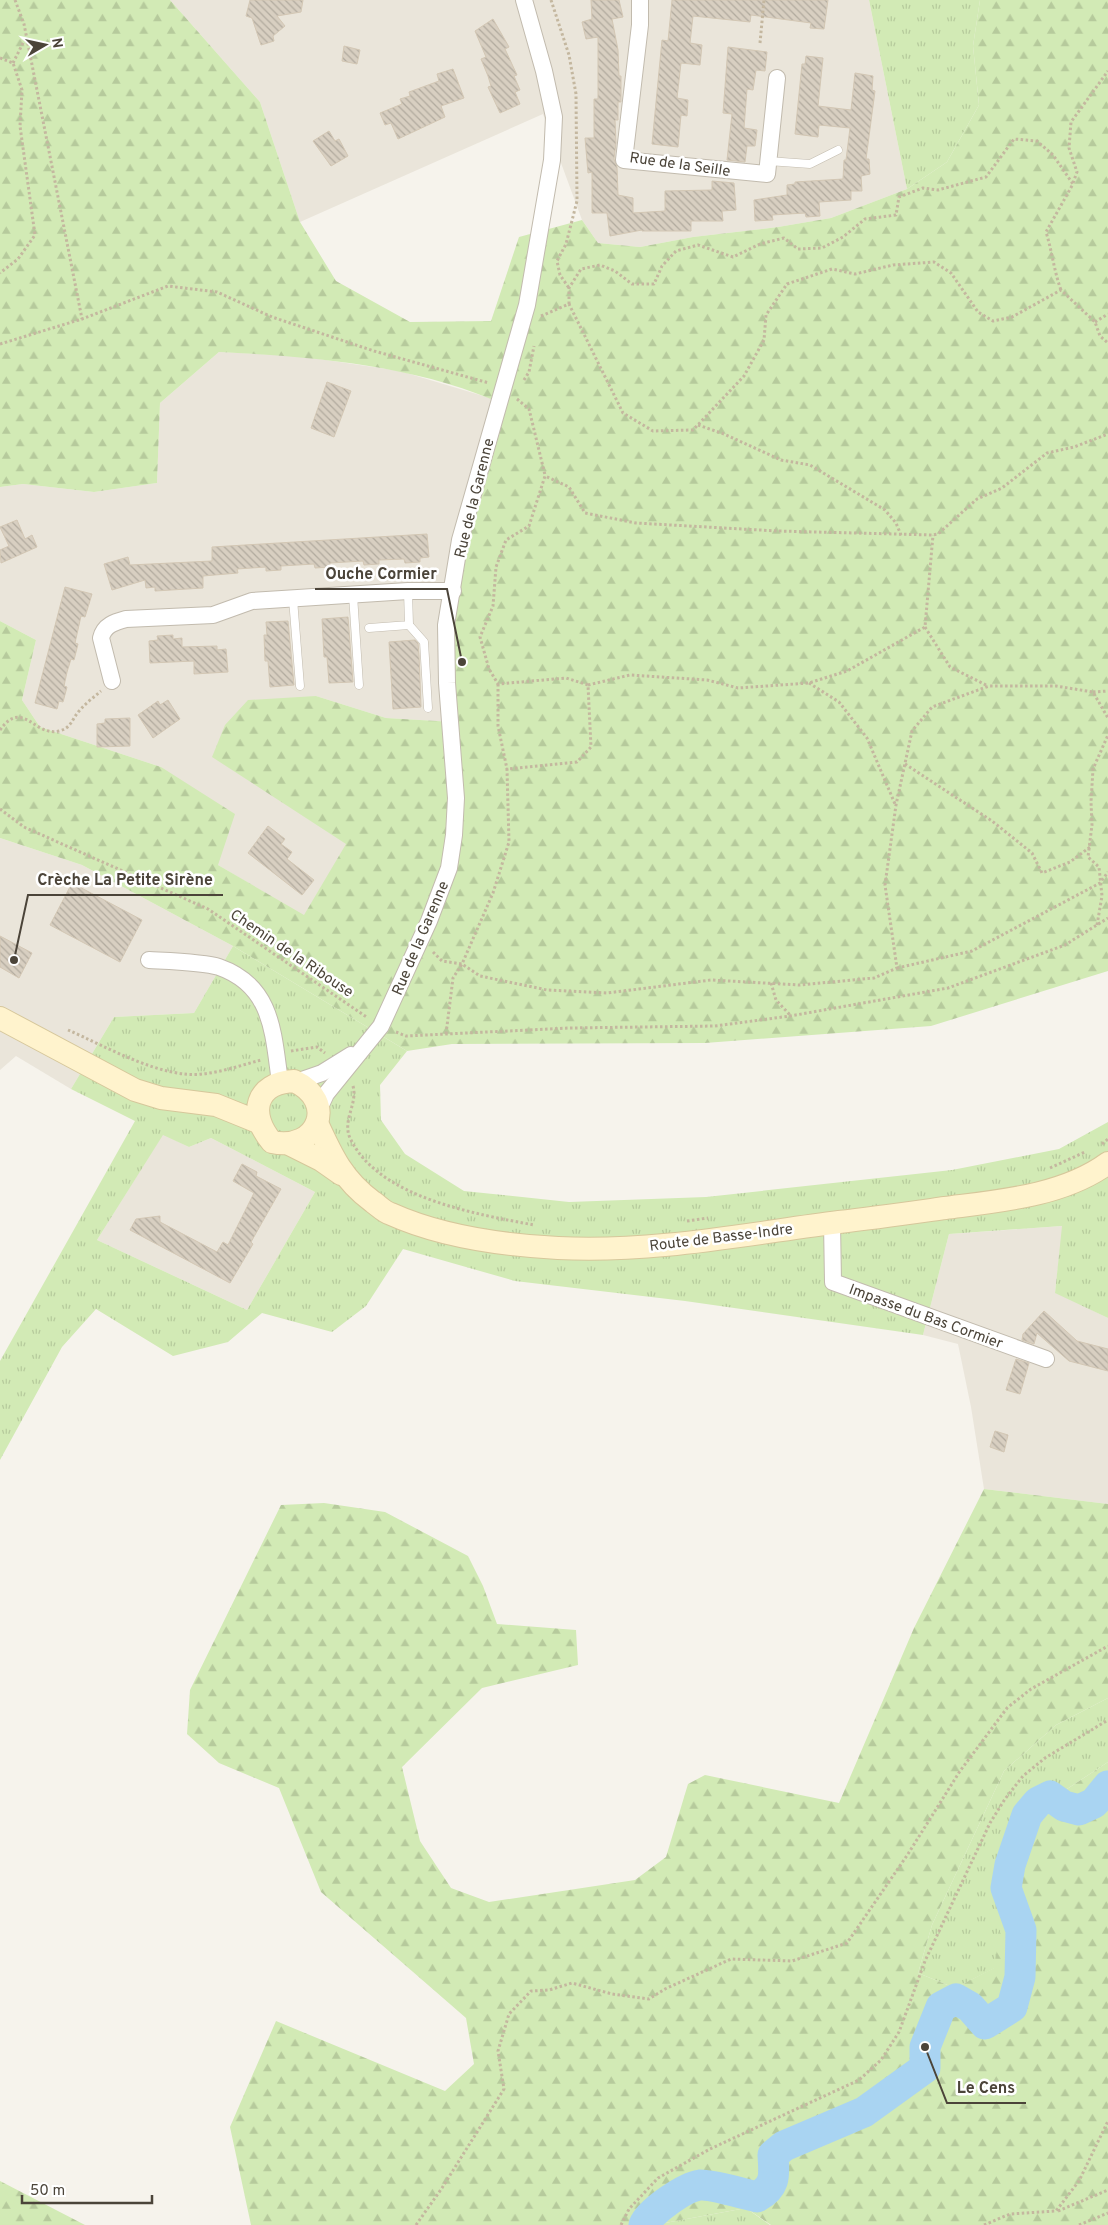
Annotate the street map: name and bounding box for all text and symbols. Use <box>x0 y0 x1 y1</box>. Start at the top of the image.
north arrow <box>20 20 70 70</box>
text: N <box>47 37 66 50</box>
street label: Rue de la Seille <box>628 149 731 182</box>
street label: Rue de la Garenne <box>451 437 499 560</box>
callout: Ouche Cormier <box>315 558 447 589</box>
text: Ouche Cormier <box>325 565 437 585</box>
callout: Crèche La Petite Sirène <box>28 864 223 895</box>
text: Crèche La Petite Sirène <box>37 871 213 891</box>
street label: Rue de la Garenne <box>389 878 454 999</box>
street label: Chemin de la Ribouse <box>226 906 356 1003</box>
street label: Route de Basse-Indre <box>648 1220 794 1257</box>
street label: Impasse du Bas Cormier <box>846 1281 1005 1354</box>
callout: Le Cens <box>947 2072 1026 2103</box>
text: Le Cens <box>957 2079 1015 2099</box>
scale bar <box>22 2172 152 2204</box>
text: 50 m <box>30 2182 65 2201</box>

